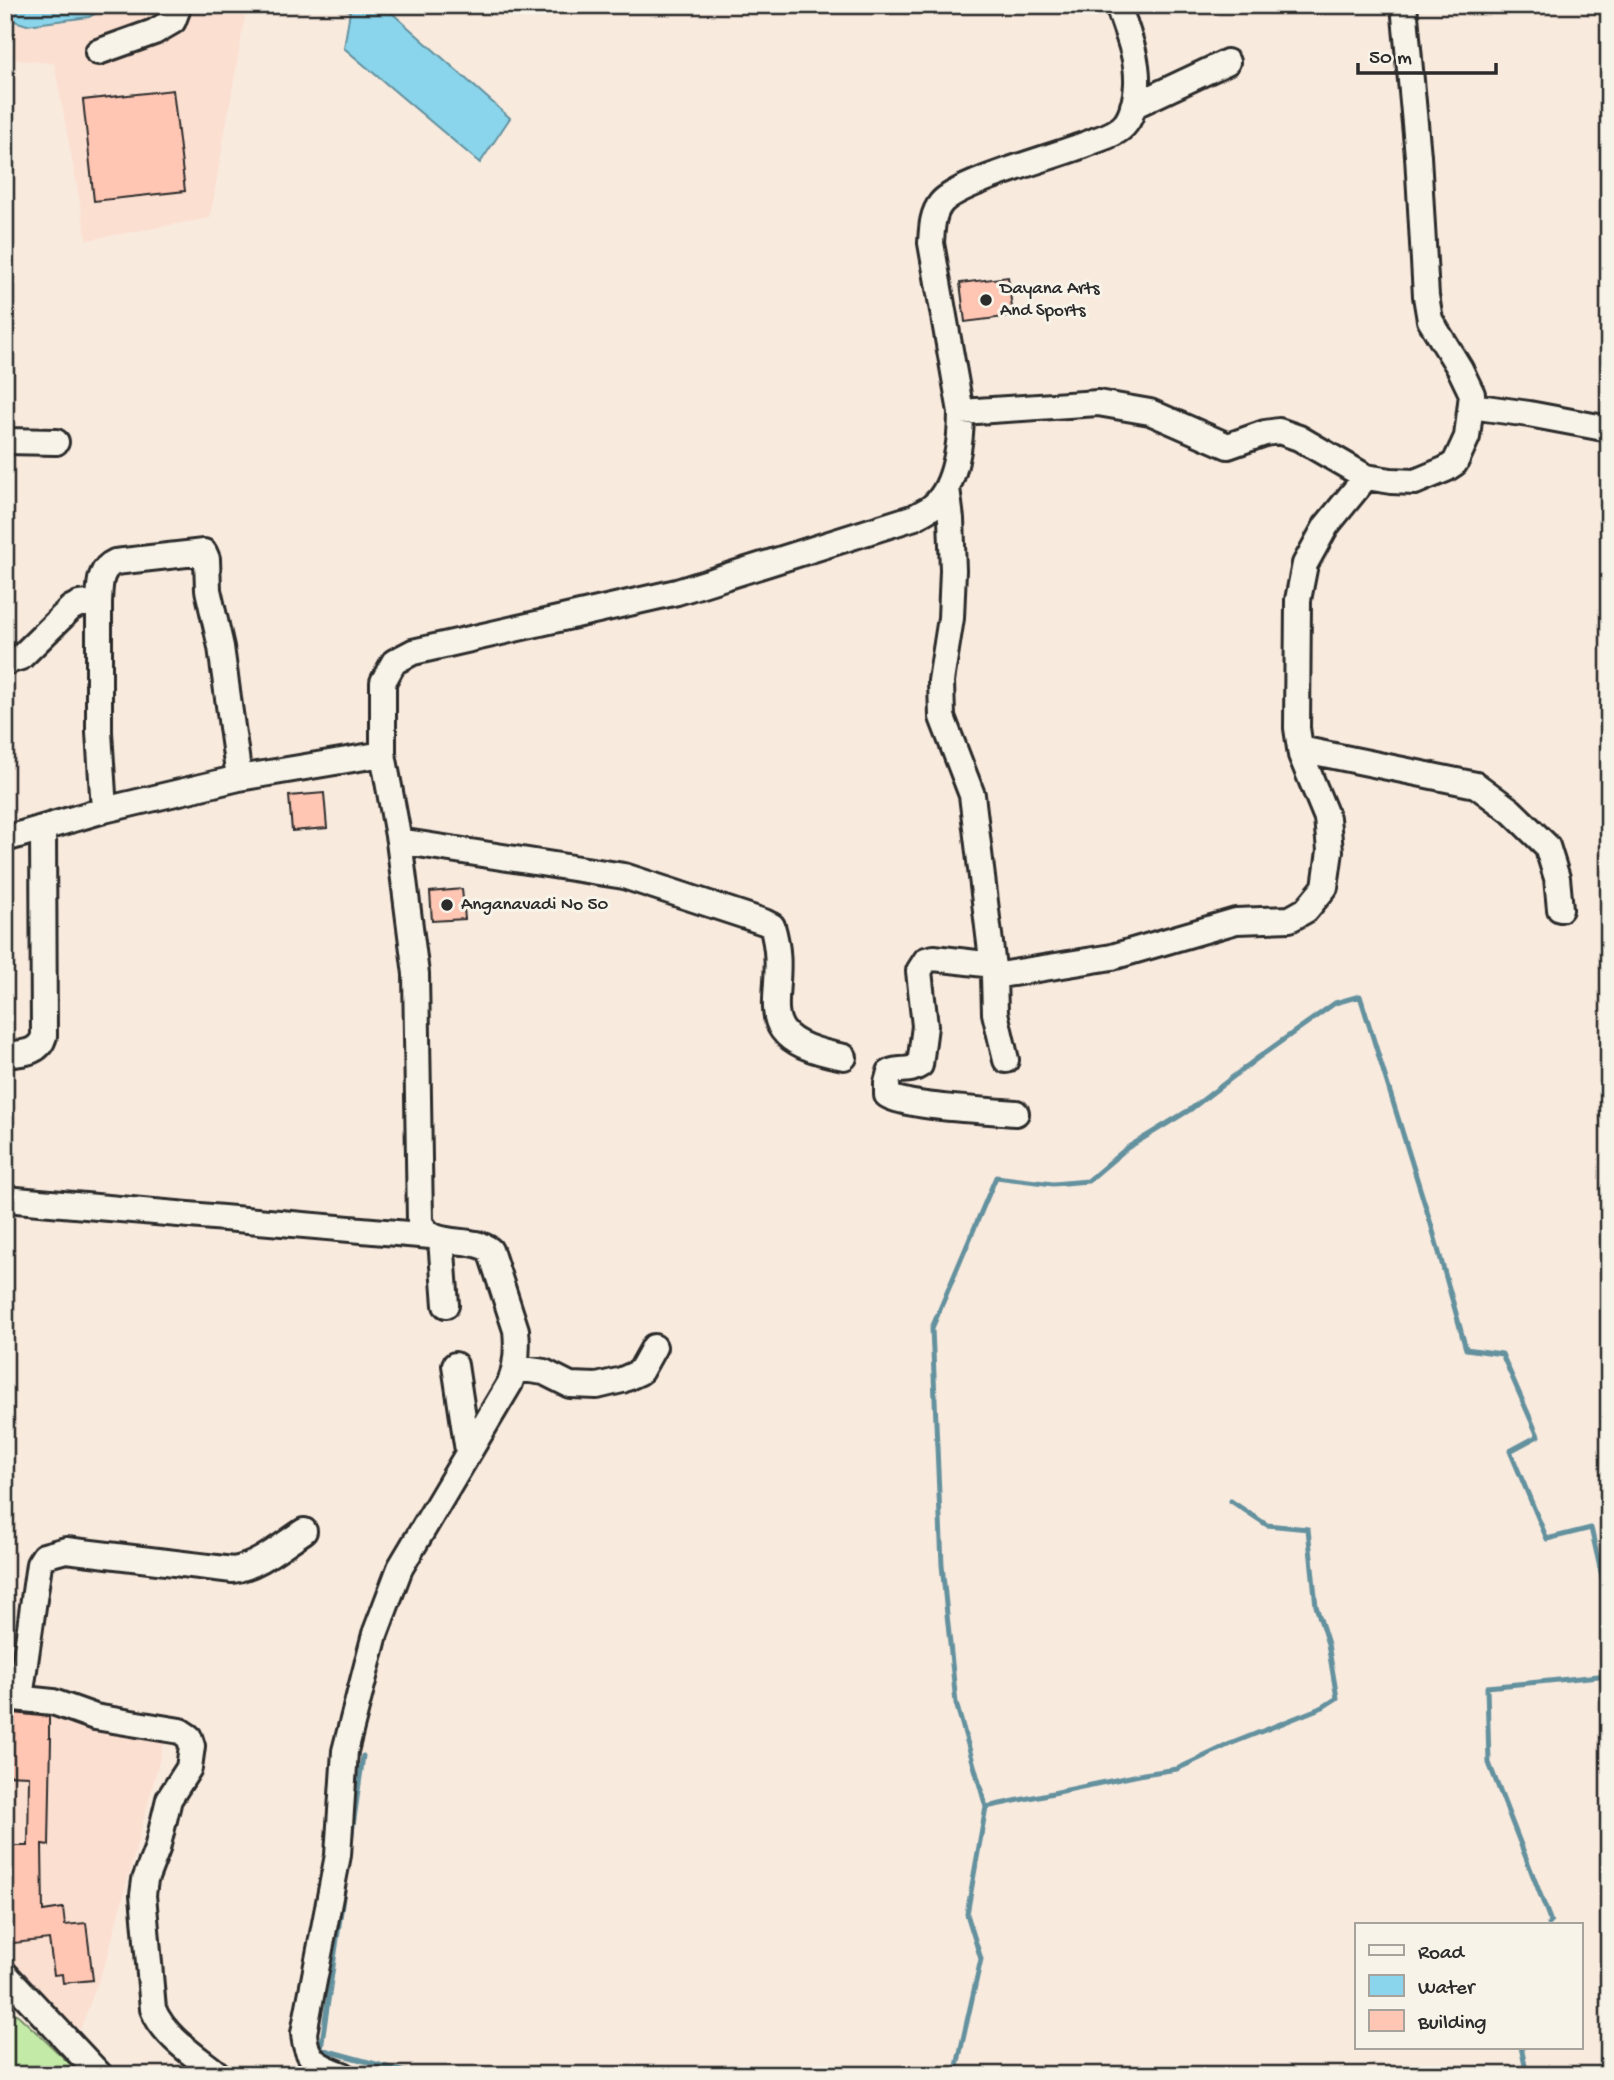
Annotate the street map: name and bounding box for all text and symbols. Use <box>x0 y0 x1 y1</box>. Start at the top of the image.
scale bar <box>1358 32 1497 76</box>
text: 50 m <box>1369 47 1412 72</box>
place label: Dayana Arts And Sports <box>998 278 1101 323</box>
marker: Dayana Arts And Sports <box>978 292 994 308</box>
place label: Anganavadi No 50 <box>461 894 609 917</box>
marker: Anganavadi No 50 <box>439 897 455 913</box>
legend <box>1355 1923 1582 2048</box>
text: Road <box>1418 1942 1466 1967</box>
text: Water <box>1418 1977 1476 2002</box>
text: Building <box>1417 2012 1487 2037</box>

